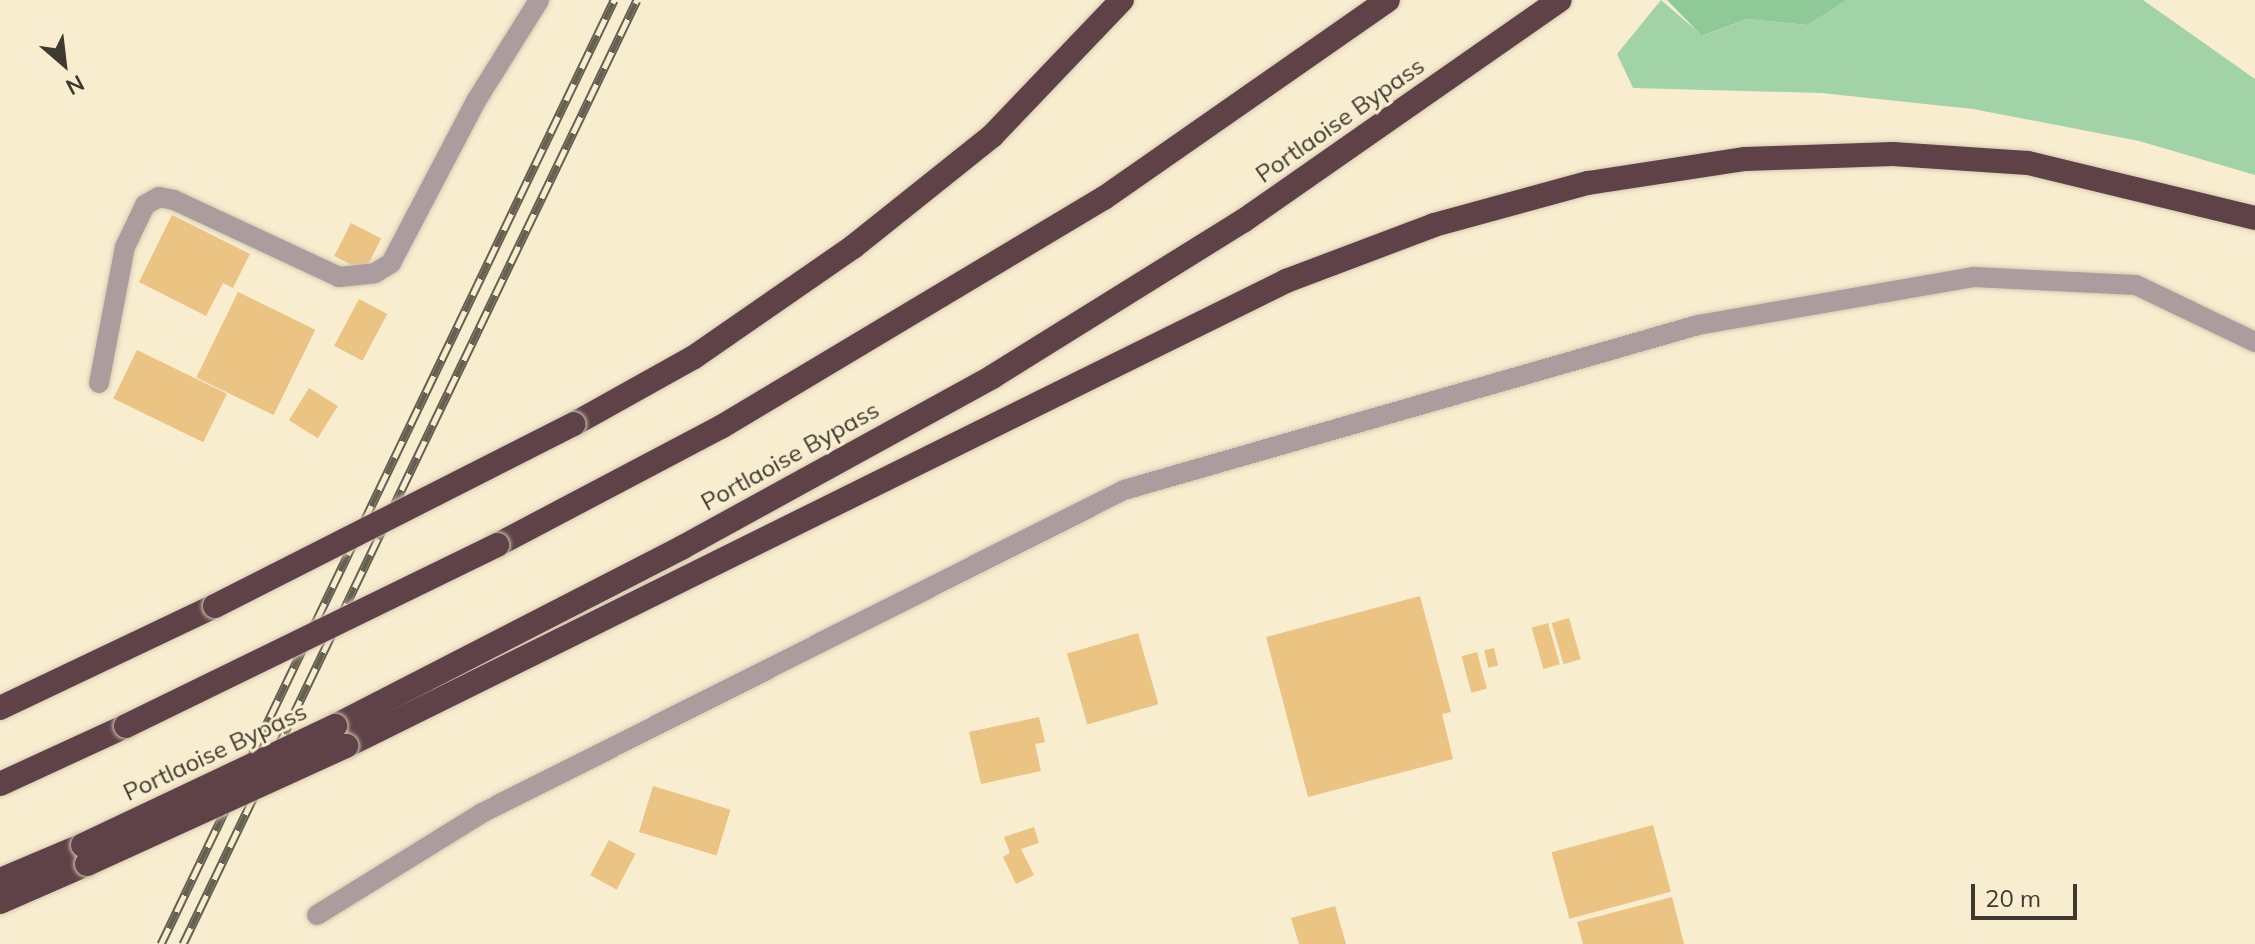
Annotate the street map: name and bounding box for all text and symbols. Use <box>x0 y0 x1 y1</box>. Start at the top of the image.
north arrow <box>24 24 104 104</box>
street label: Portlaoise Bypass <box>1250 51 1430 189</box>
text: N <box>61 69 89 101</box>
street label: Portlaoise Bypass <box>696 395 884 517</box>
street label: Portlaoise Bypass <box>119 697 311 807</box>
scale bar <box>1975 868 2081 918</box>
text: 20 m <box>1985 883 2041 913</box>

